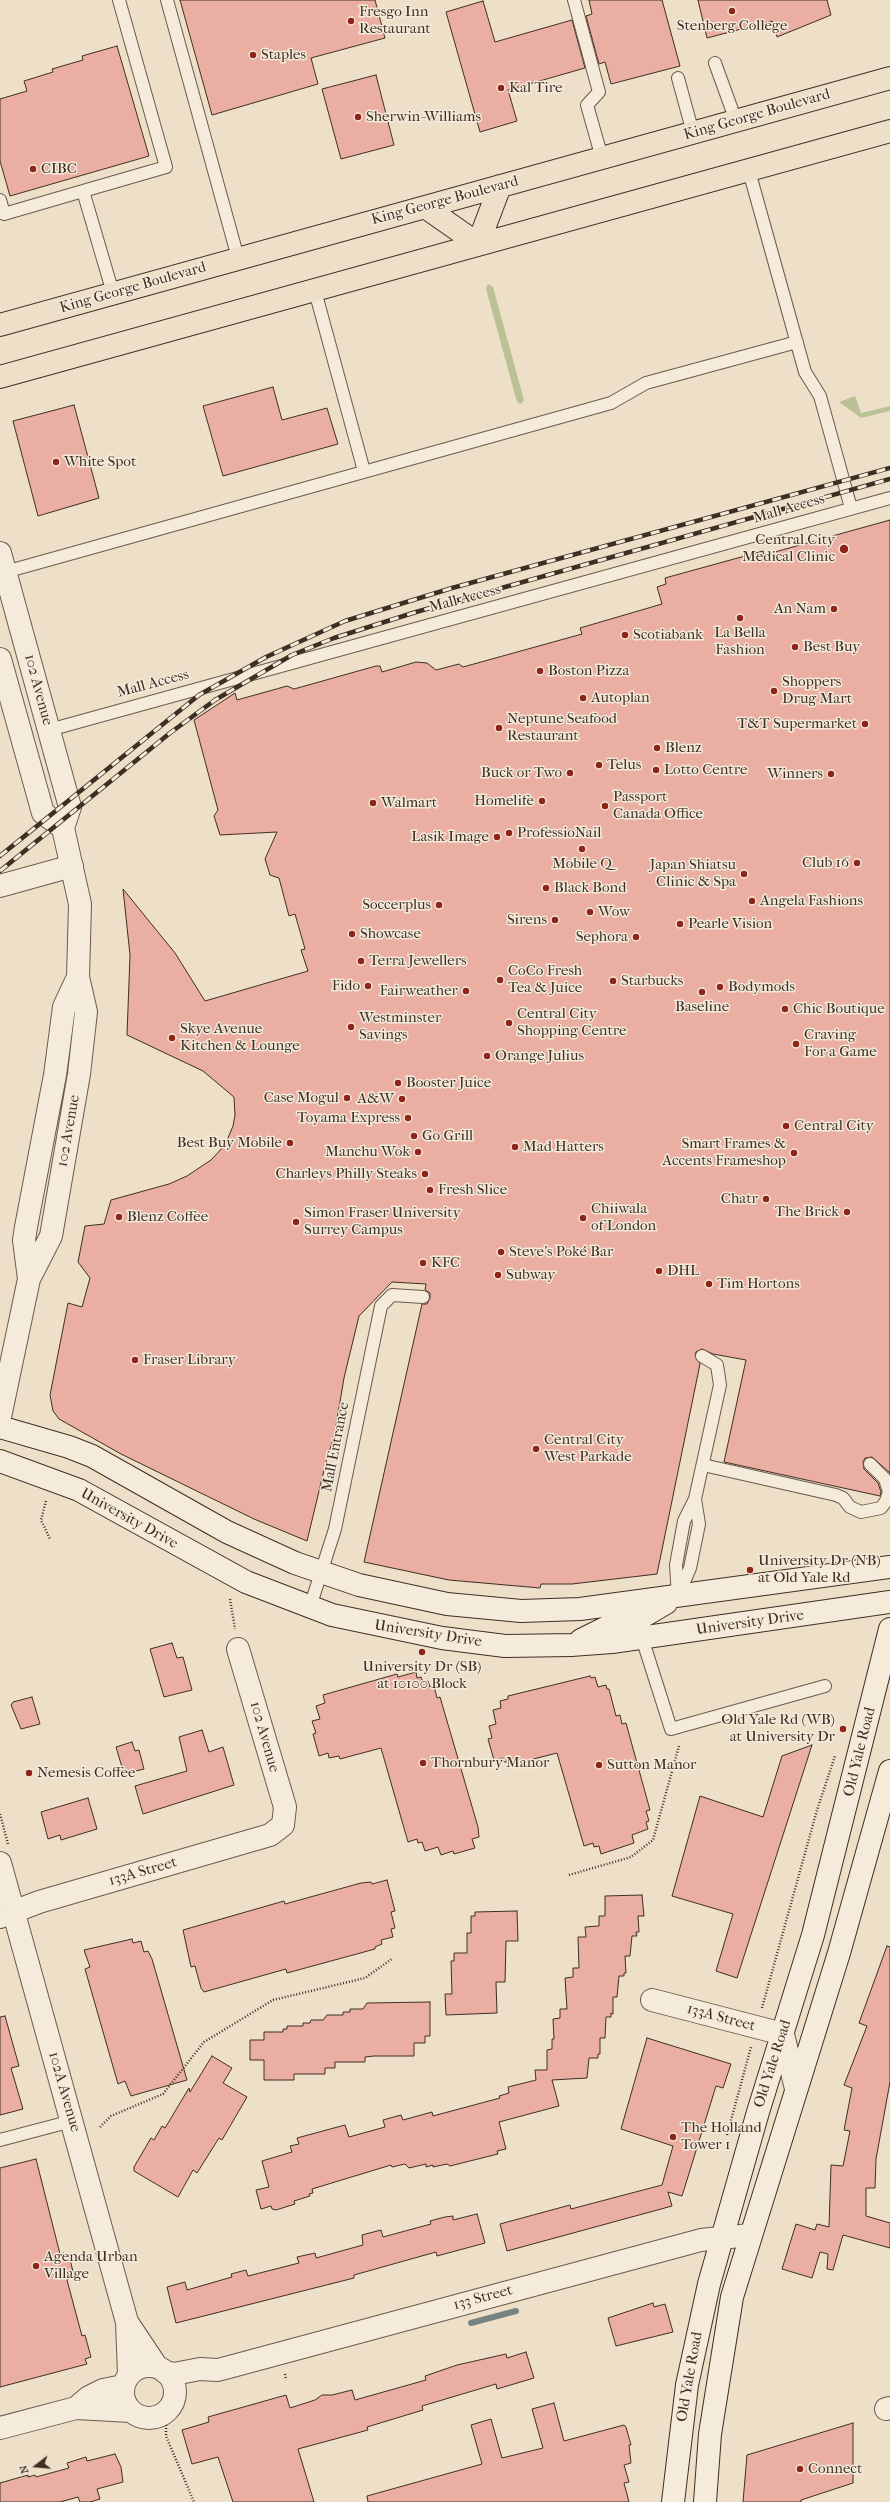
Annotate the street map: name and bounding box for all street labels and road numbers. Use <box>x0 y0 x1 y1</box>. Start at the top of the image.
street label: King George Boulevard <box>682 85 832 145</box>
street label: King George Boulevard <box>370 173 520 229</box>
street label: King George Boulevard <box>58 258 208 318</box>
street label: Mall Access <box>751 490 827 528</box>
street label: Mall Access <box>427 581 503 617</box>
street label: 102 Avenue <box>20 652 56 728</box>
street label: Mall Access <box>115 666 191 702</box>
street label: 102 Avenue <box>54 1094 84 1168</box>
street label: Mall Entrance <box>318 1400 354 1494</box>
street label: University Drive <box>77 1485 181 1553</box>
street label: University Drive <box>695 1607 805 1639</box>
street label: University Drive <box>373 1617 483 1651</box>
street label: 102 Avenue <box>245 1699 283 1775</box>
street label: Old Yale Road <box>840 1706 880 1798</box>
street label: 133A Street <box>107 1854 179 1890</box>
street label: 133A Street <box>685 2000 757 2036</box>
street label: Old Yale Road <box>750 2018 796 2110</box>
street label: 102A Avenue <box>44 2050 84 2134</box>
street label: 133 Street <box>451 2281 515 2315</box>
street label: Old Yale Road <box>673 2330 707 2424</box>

